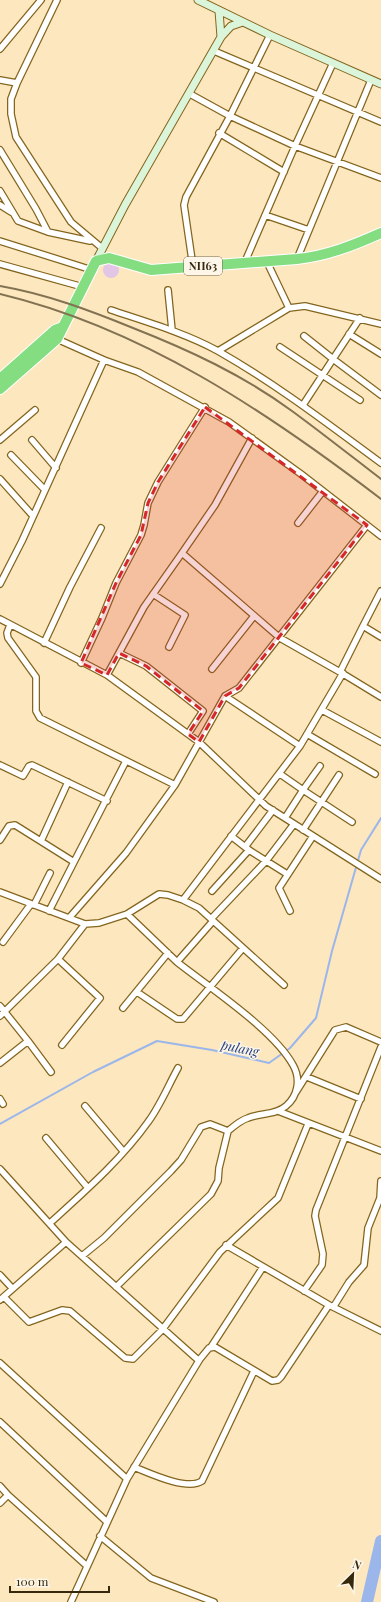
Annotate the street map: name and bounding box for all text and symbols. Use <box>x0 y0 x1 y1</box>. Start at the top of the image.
road number: NH63 <box>184 257 222 275</box>
water label: pulang <box>219 1035 262 1060</box>
north arrow <box>333 1554 373 1594</box>
text: N <box>351 1556 364 1573</box>
scale bar <box>10 1568 109 1594</box>
text: 100 m <box>16 1573 49 1589</box>

